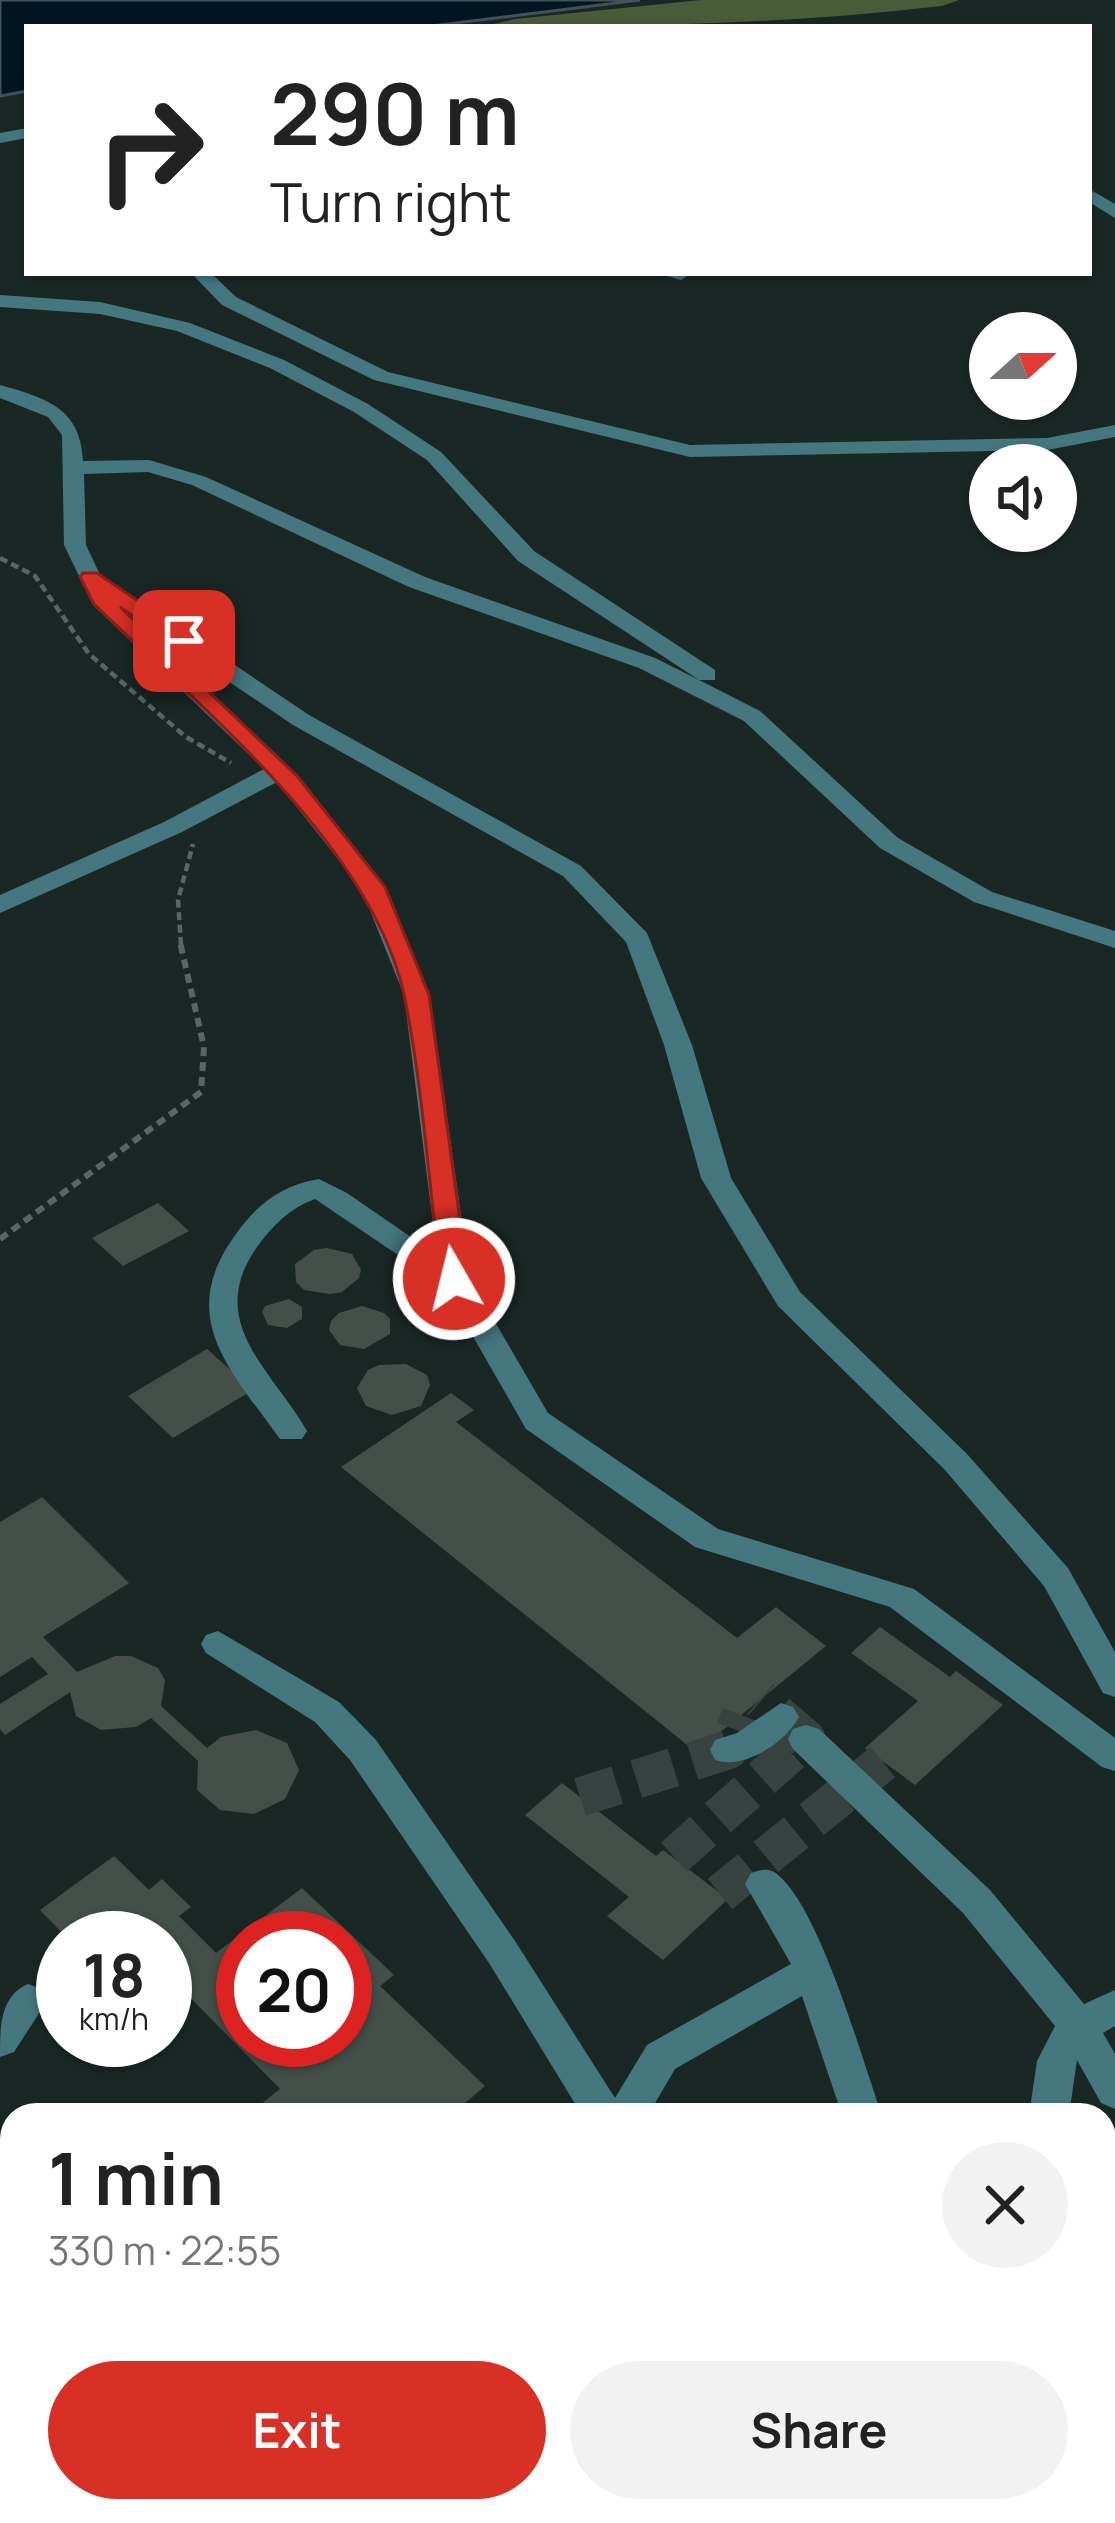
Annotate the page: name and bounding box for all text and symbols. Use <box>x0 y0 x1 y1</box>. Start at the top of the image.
text: 290 m <box>270 55 520 170</box>
icon: right <box>72 72 228 228</box>
text: Turn right <box>270 164 512 238</box>
north arrow <box>969 312 1077 420</box>
map controls <box>969 312 1077 552</box>
button: sound <box>969 444 1077 552</box>
pin <box>133 590 235 692</box>
icon: arrive <box>151 608 217 674</box>
position arrow <box>391 1216 517 1342</box>
speed limit sign: 20 <box>216 1911 372 2067</box>
text: 18 <box>82 1933 146 2015</box>
text: km/h <box>79 1998 149 2039</box>
text: 1 min <box>48 2128 224 2227</box>
button: close <box>942 2142 1068 2268</box>
text: 330 m · 22:55 <box>48 2223 281 2277</box>
button: Exit <box>48 2361 546 2499</box>
button: Share <box>570 2361 1068 2499</box>

